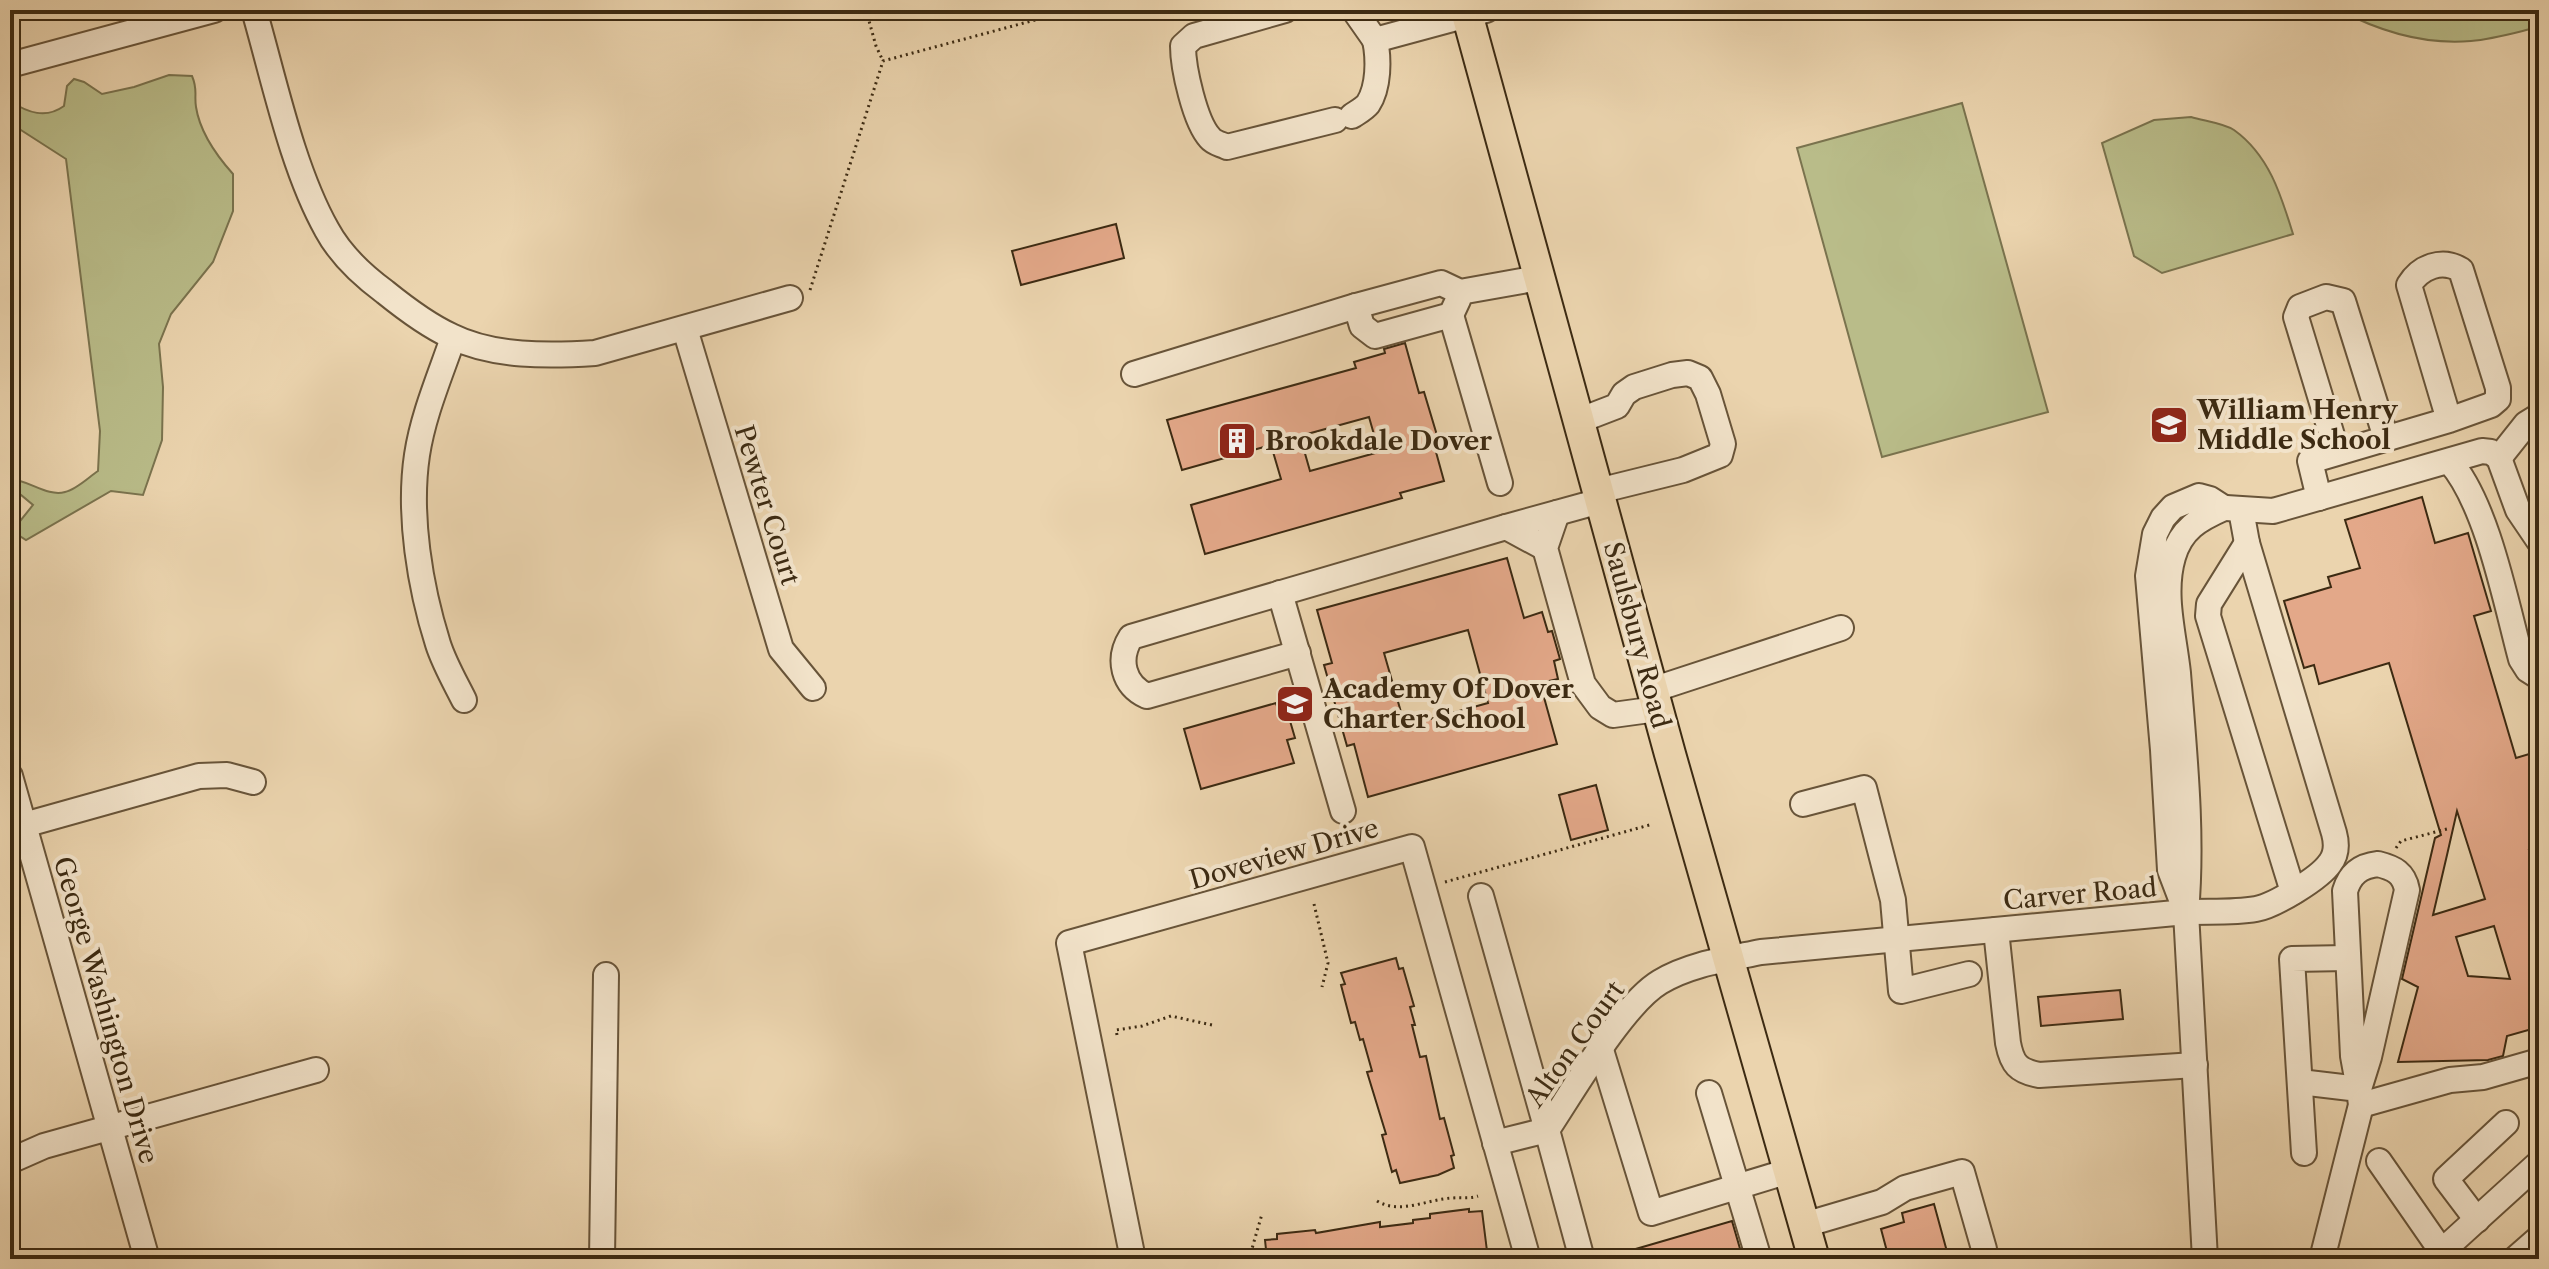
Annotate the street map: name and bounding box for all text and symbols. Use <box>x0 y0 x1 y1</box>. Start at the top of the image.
place label: William Henry Middle School <box>2196 394 2399 456</box>
school or university icon: William Henry Middle School <box>2148 404 2190 446</box>
building icon: Brookdale Dover <box>1216 420 1258 462</box>
street label: Pewter Court <box>728 421 807 590</box>
place label: Brookdale Dover <box>1265 425 1492 457</box>
street label: Saulsbury Road <box>1597 538 1677 732</box>
place label: Academy Of Dover Charter School <box>1322 673 1574 735</box>
school or university icon: Academy Of Dover Charter School <box>1274 683 1316 725</box>
street label: Doveview Drive <box>1186 812 1382 896</box>
street label: George Washington Drive <box>47 853 165 1167</box>
street label: Carver Road <box>2002 871 2158 917</box>
street label: Alton Court <box>1518 974 1632 1114</box>

